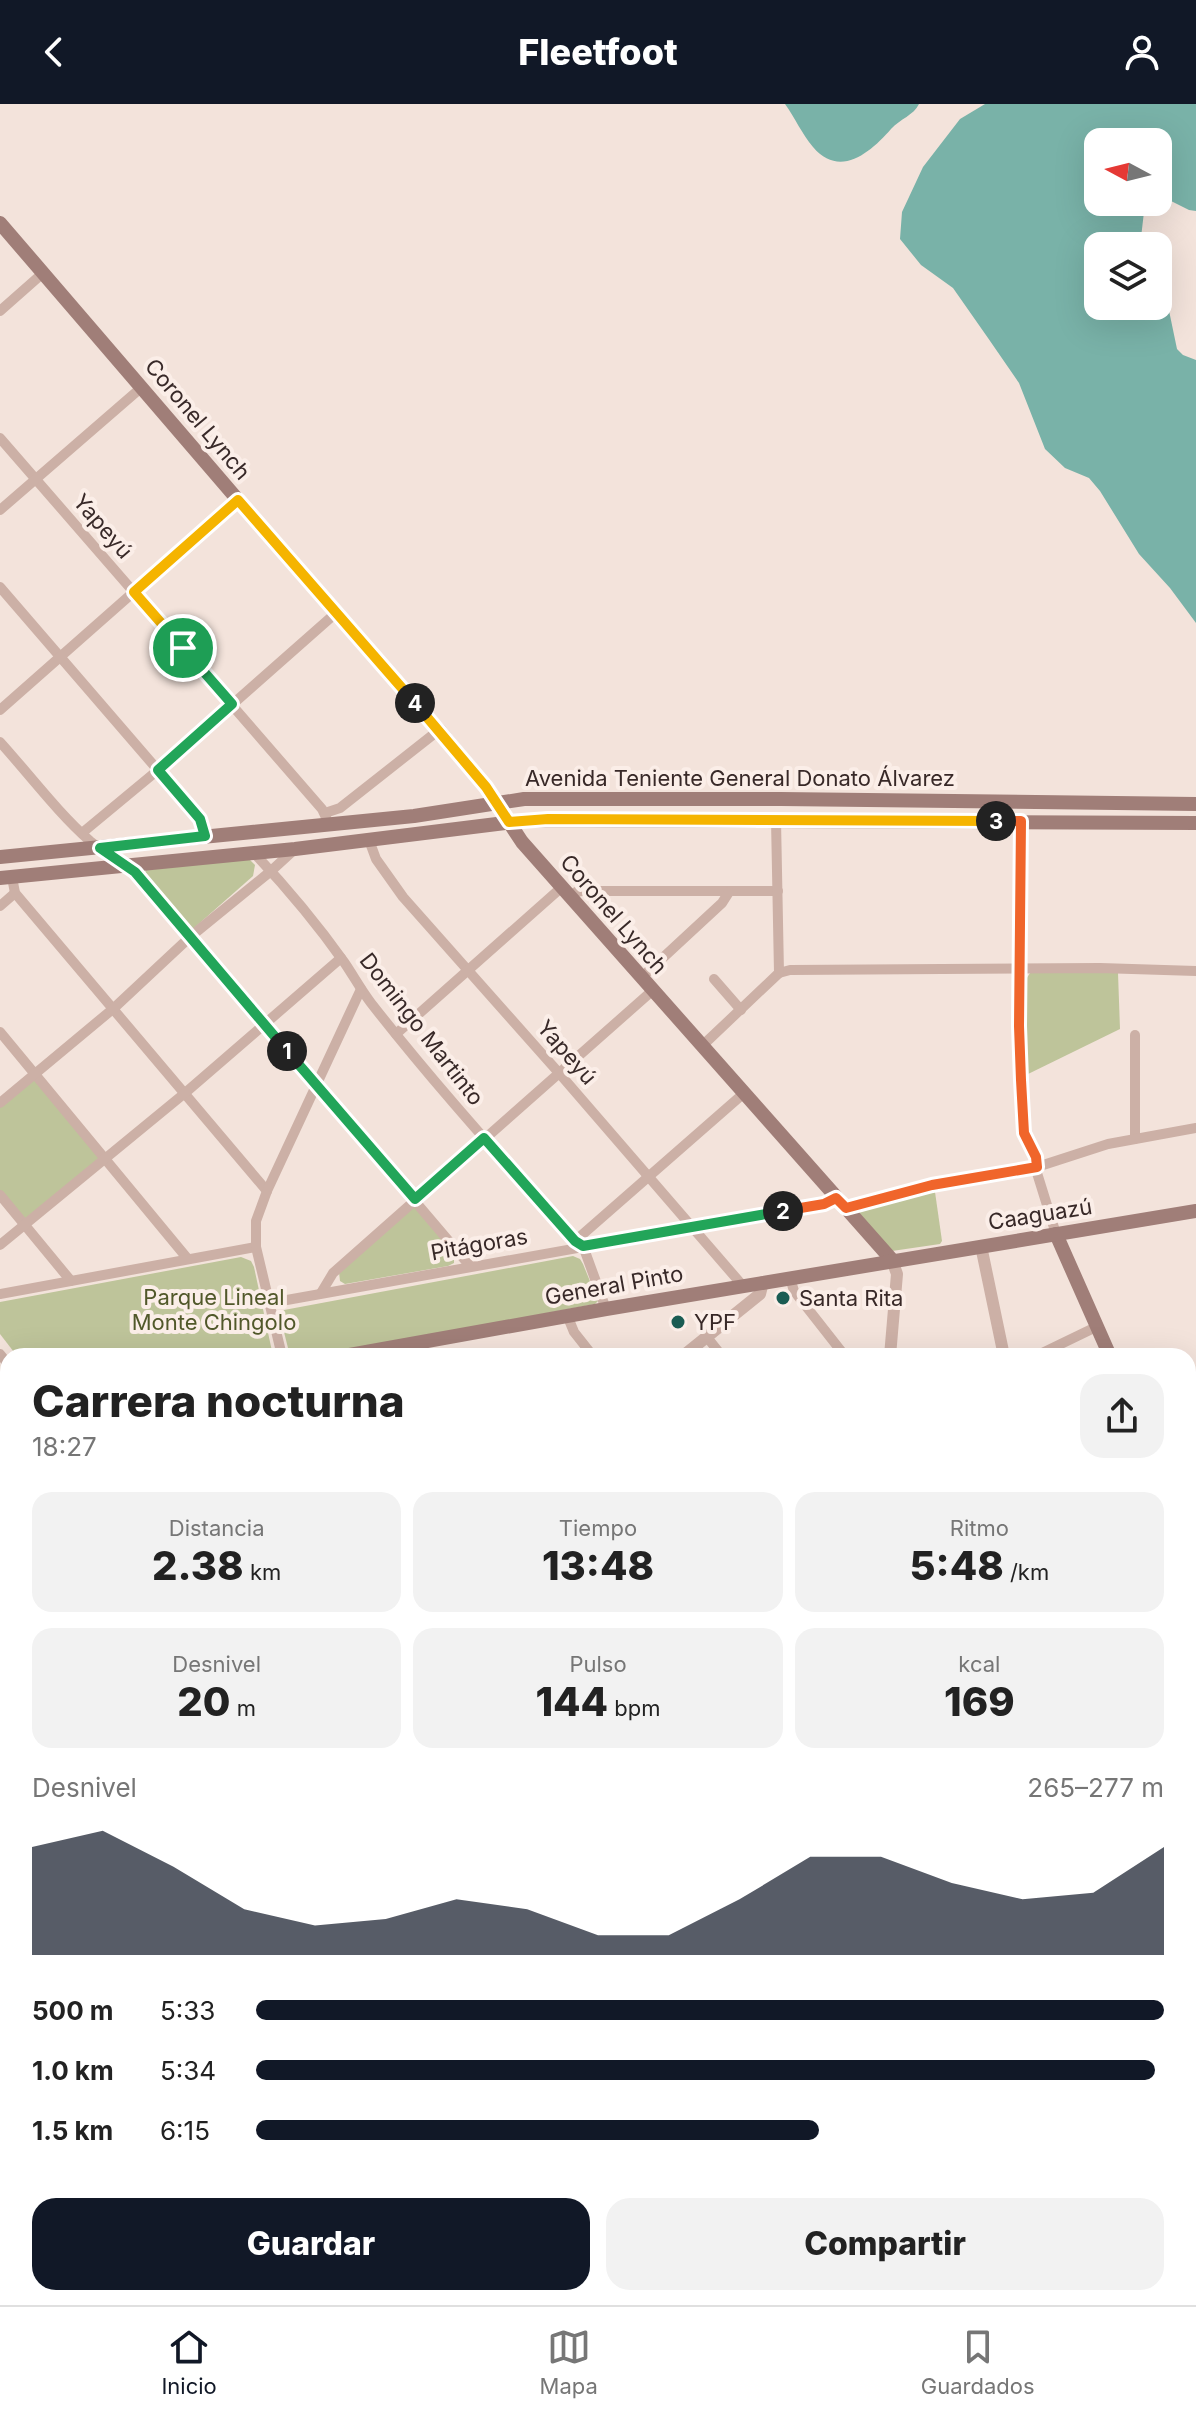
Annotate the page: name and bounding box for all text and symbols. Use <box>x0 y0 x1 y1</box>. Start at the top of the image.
icon: back <box>32 30 76 74</box>
text: Fleetfoot <box>518 30 678 74</box>
icon: person <box>1120 30 1164 74</box>
north arrow <box>1084 128 1172 216</box>
map controls <box>1084 128 1172 320</box>
button: layers <box>1084 232 1172 320</box>
street label: Coronel Lynch <box>140 353 256 485</box>
street label: Yapeyú <box>68 488 138 564</box>
pin <box>149 614 217 682</box>
icon: arrive <box>161 626 205 670</box>
pin: 4 <box>395 683 435 723</box>
text: 4 <box>408 690 422 716</box>
street label: Avenida Teniente General Donato Álvarez <box>525 765 955 791</box>
pin: 3 <box>976 801 1016 841</box>
text: 3 <box>989 808 1003 834</box>
street label: Coronel Lynch <box>555 849 673 979</box>
street label: Domingo Martinto <box>354 948 490 1110</box>
street label: Yapeyú <box>532 1014 602 1090</box>
pin: 1 <box>267 1031 307 1071</box>
text: 1 <box>282 1038 292 1064</box>
pin: 2 <box>763 1191 803 1231</box>
street label: Caaguazú <box>986 1193 1094 1235</box>
text: 2 <box>776 1198 790 1224</box>
street label: Pitágoras <box>429 1223 529 1265</box>
street label: General Pinto <box>543 1260 685 1310</box>
park label: Parque Lineal Monte Chingolo <box>132 1284 296 1335</box>
place label: Santa Rita <box>799 1285 903 1311</box>
marker: Santa Rita <box>774 1289 792 1307</box>
place label: YPF <box>694 1309 736 1335</box>
marker: YPF <box>669 1313 687 1331</box>
text: Carrera nocturna <box>32 1374 405 1428</box>
button: share <box>1080 1374 1164 1458</box>
text: 18:27 <box>32 1431 97 1462</box>
text: Distancia <box>169 1515 265 1541</box>
text: Tiempo <box>559 1515 637 1541</box>
text: Ritmo <box>950 1515 1009 1541</box>
text: 2.38 <box>152 1541 244 1590</box>
text: 13:48 <box>542 1541 654 1590</box>
text: 5:48 <box>909 1541 1004 1590</box>
text: km <box>244 1559 281 1585</box>
text: /km <box>1004 1559 1049 1585</box>
text: Desnivel <box>172 1651 261 1677</box>
text: Pulso <box>569 1651 627 1677</box>
text: kcal <box>958 1651 1000 1677</box>
text: 20 <box>177 1677 231 1726</box>
text: 144 <box>535 1677 608 1726</box>
text: 169 <box>944 1677 1015 1726</box>
text: m <box>231 1695 256 1721</box>
text: bpm <box>608 1695 661 1721</box>
text: Desnivel <box>32 1772 137 1803</box>
text: 265–277 m <box>1027 1772 1164 1803</box>
text: 500 m <box>32 1995 114 2026</box>
text: 5:33 <box>160 1995 215 2026</box>
text: 1.0 km <box>32 2055 114 2086</box>
text: 5:34 <box>160 2055 216 2086</box>
text: 1.5 km <box>32 2115 113 2146</box>
text: 6:15 <box>160 2115 210 2146</box>
button: Guardar <box>32 2198 590 2290</box>
button: Compartir <box>606 2198 1164 2290</box>
tab: Inicio <box>161 2325 217 2399</box>
tab: Mapa <box>540 2325 598 2399</box>
tab: Guardados <box>921 2325 1035 2399</box>

